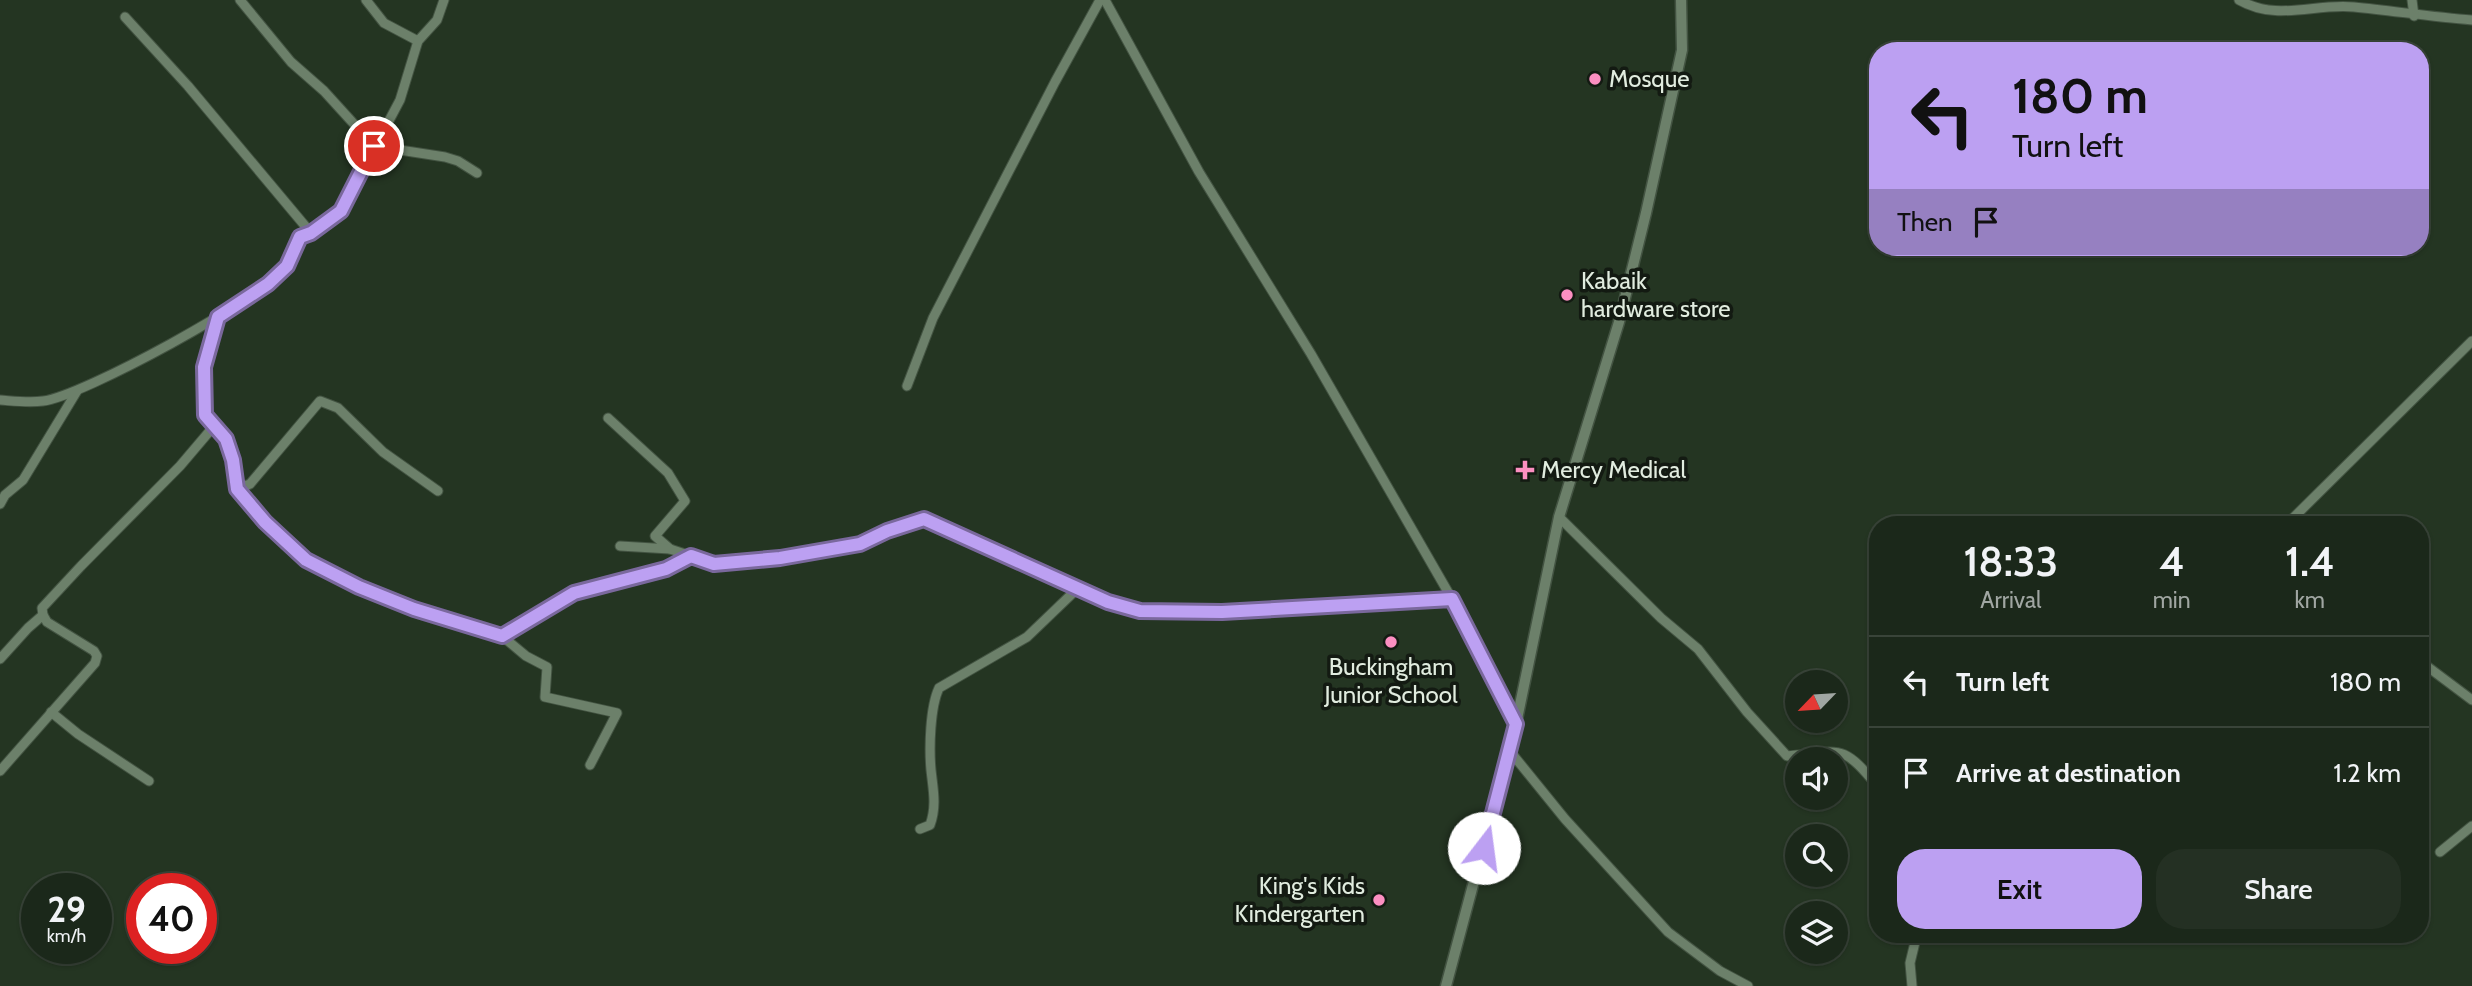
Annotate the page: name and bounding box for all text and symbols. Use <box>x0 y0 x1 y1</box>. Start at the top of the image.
place label: Mosque <box>1609 64 1690 93</box>
text: 180 m <box>2012 66 2148 125</box>
icon: left <box>1897 70 1988 161</box>
marker: Mosque <box>1587 71 1603 87</box>
pin <box>344 116 404 176</box>
text: Turn left <box>2012 126 2123 165</box>
icon: arrive <box>355 127 393 165</box>
icon: arrive <box>1967 203 2005 241</box>
text: Then <box>1897 206 1953 238</box>
place label: Kabaik hardware store <box>1581 266 1731 323</box>
marker: Kabaik hardware store <box>1559 287 1575 303</box>
place label: Mercy Medical <box>1541 455 1686 484</box>
marker: Mercy Medical <box>1515 460 1535 480</box>
text: 18:33 <box>1964 535 2058 587</box>
text: 4 <box>2159 535 2184 587</box>
text: 1.4 <box>2285 535 2334 587</box>
text: Arrival <box>1980 586 2041 614</box>
text: min <box>2153 586 2191 614</box>
text: km <box>2295 586 2325 614</box>
marker: Buckingham Junior School <box>1383 634 1399 650</box>
place label: Buckingham Junior School <box>1323 652 1458 709</box>
icon: left <box>1897 663 1935 701</box>
text: Turn left <box>1956 666 2049 698</box>
text: 180 m <box>2330 666 2401 698</box>
north arrow <box>1785 670 1848 733</box>
map controls <box>1785 670 1848 964</box>
button: sound <box>1785 747 1848 810</box>
icon: arrive <box>1897 754 1935 792</box>
text: Arrive at destination <box>1956 757 2181 789</box>
text: 1.2 km <box>2333 757 2401 789</box>
position arrow <box>1447 811 1521 885</box>
button: search <box>1785 824 1848 887</box>
button: Exit <box>1897 849 2142 929</box>
button: Share <box>2156 849 2401 929</box>
place label: King's Kids Kindergarten <box>1235 871 1365 928</box>
speed limit sign: 40 <box>126 873 217 964</box>
text: 29 <box>47 888 86 931</box>
marker: King's Kids Kindergarten <box>1371 892 1387 908</box>
button: layers <box>1785 901 1848 964</box>
text: km/h <box>47 925 86 947</box>

